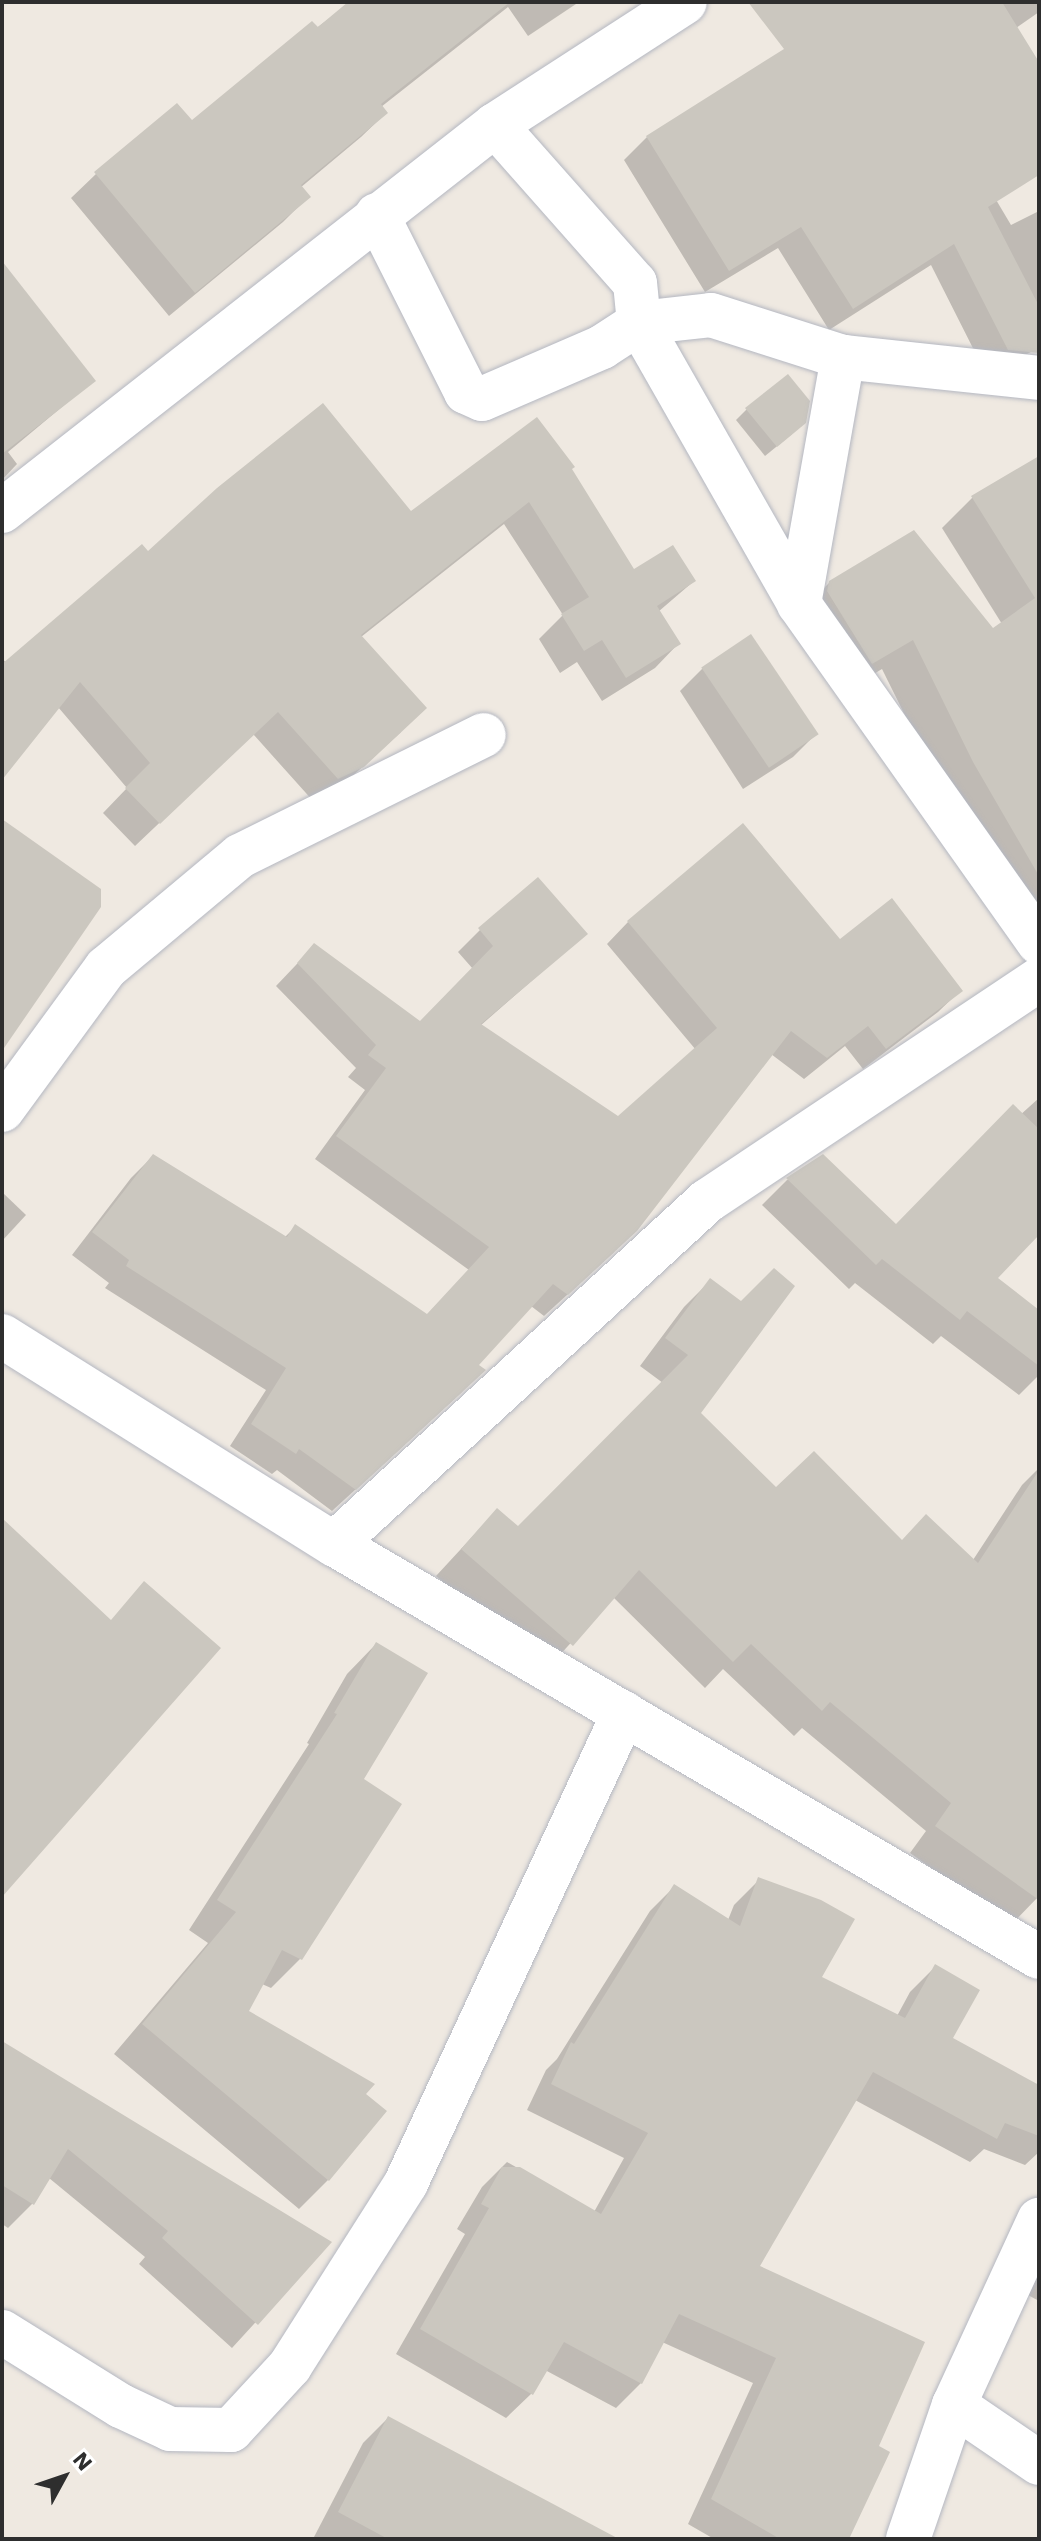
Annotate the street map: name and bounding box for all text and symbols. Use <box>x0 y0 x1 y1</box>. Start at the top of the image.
north arrow <box>24 2437 104 2517</box>
text: N <box>68 2447 98 2476</box>

